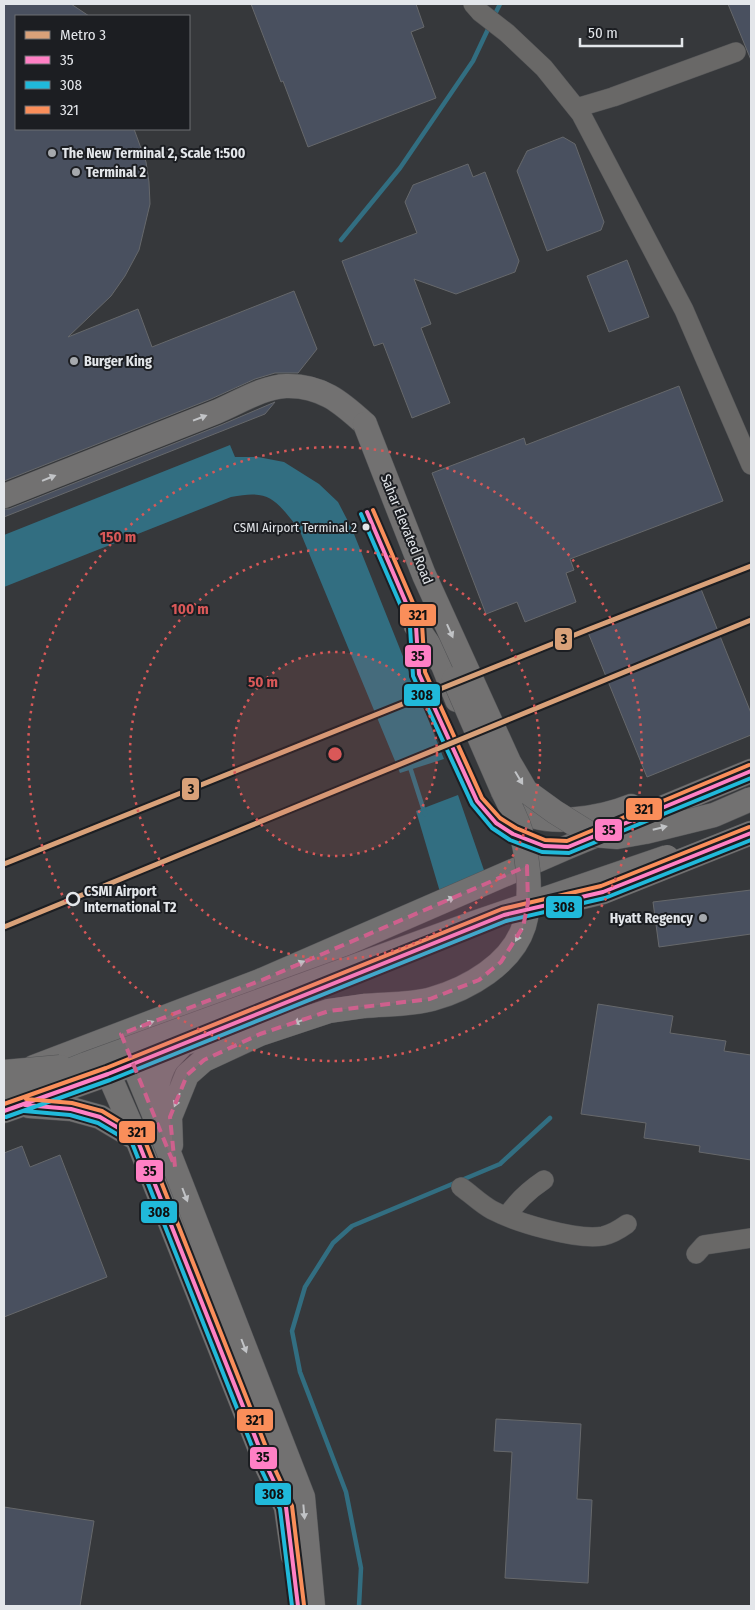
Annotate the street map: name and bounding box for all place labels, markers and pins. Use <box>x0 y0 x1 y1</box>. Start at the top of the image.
place label: The New Terminal 2, Scale 1:500 <box>62 145 246 162</box>
marker: The New Terminal 2, Scale 1:500 <box>46 147 58 159</box>
place label: Terminal 2 <box>86 164 147 181</box>
marker: Terminal 2 <box>70 166 82 178</box>
place label: Burger King <box>84 353 152 370</box>
marker: Burger King <box>68 355 80 367</box>
place label: CSMI Airport Terminal 2 <box>233 520 357 535</box>
marker: CSMI Airport Terminal 2 <box>361 522 371 532</box>
centre of rings <box>326 745 344 763</box>
place label: CSMI Airport International T2 <box>84 883 177 916</box>
marker: CSMI Airport International T2 <box>66 892 80 906</box>
place label: Hyatt Regency <box>610 910 693 927</box>
marker: Hyatt Regency <box>697 912 709 924</box>

